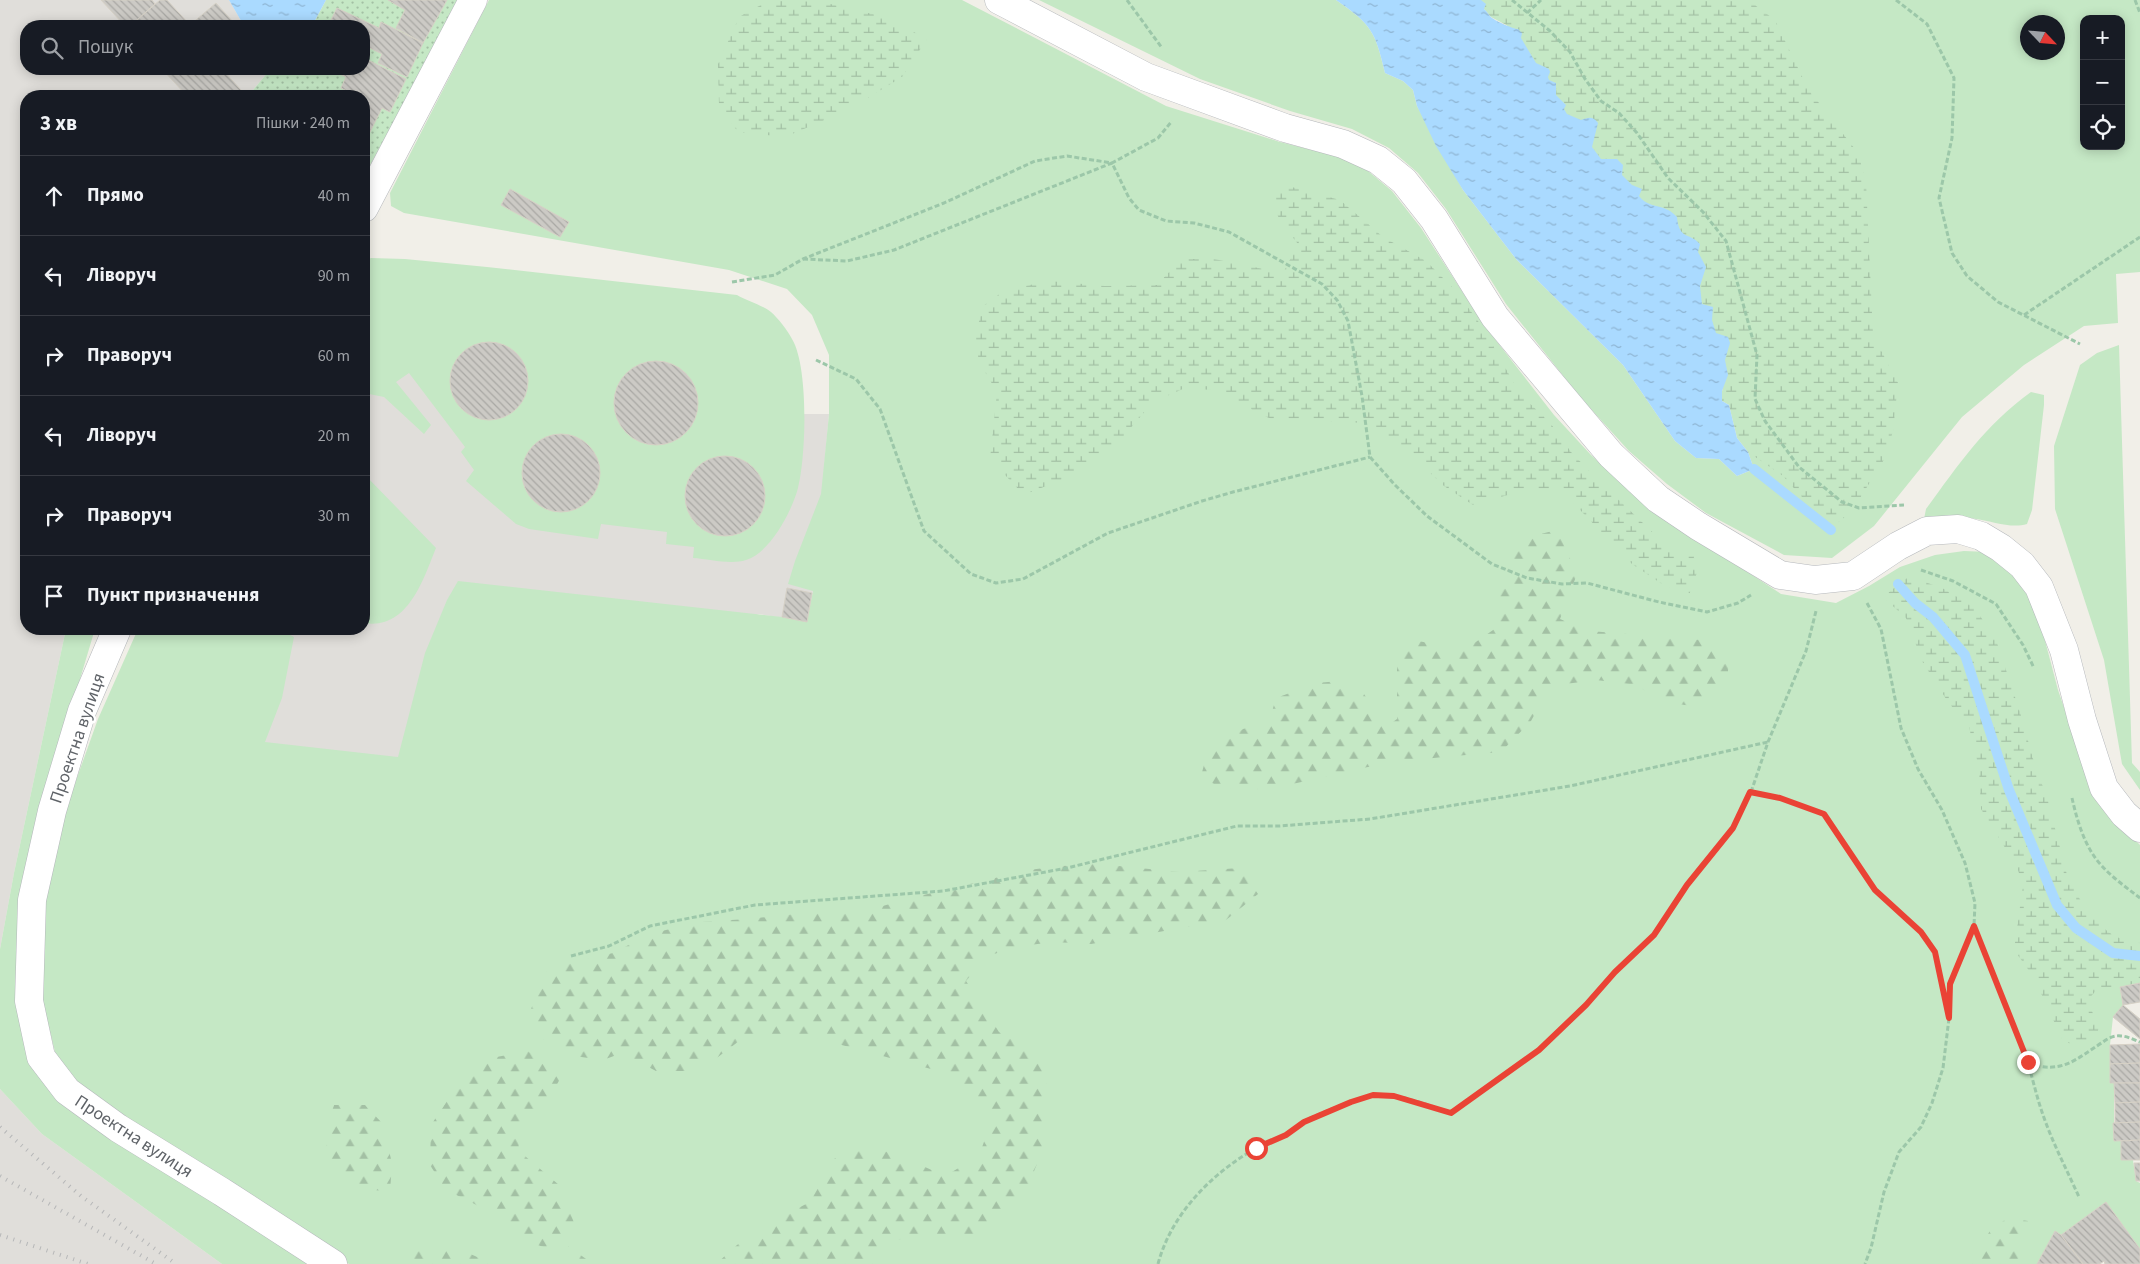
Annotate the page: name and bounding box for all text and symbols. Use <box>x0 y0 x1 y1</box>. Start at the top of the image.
north arrow <box>2020 15 2065 60</box>
map controls <box>2080 15 2125 150</box>
button: + <box>2080 15 2125 60</box>
search box <box>20 20 370 75</box>
icon: search <box>38 34 66 62</box>
text: Пошук <box>78 34 133 61</box>
button: − <box>2080 60 2125 105</box>
button: locate <box>2080 105 2125 150</box>
text: 3 хв <box>40 108 77 138</box>
text: Пішки · 240 m <box>256 112 350 134</box>
icon: ahead <box>40 182 68 210</box>
text: Прямо <box>87 182 144 209</box>
text: 40 m <box>318 185 350 207</box>
icon: left <box>40 262 68 290</box>
text: Ліворуч <box>87 262 156 289</box>
text: 90 m <box>318 265 350 287</box>
icon: right <box>40 342 68 370</box>
text: Праворуч <box>87 342 172 369</box>
text: 60 m <box>318 345 350 367</box>
icon: left <box>40 422 68 450</box>
text: Ліворуч <box>87 422 156 449</box>
text: 20 m <box>318 425 350 447</box>
icon: right <box>40 502 68 530</box>
text: Праворуч <box>87 502 172 529</box>
text: 30 m <box>318 505 350 527</box>
icon: arrive <box>40 582 68 610</box>
text: Пункт призначення <box>87 582 259 609</box>
street label: Проектна вулиця <box>43 670 111 807</box>
route end <box>2017 1051 2040 1074</box>
street label: Проектна вулиця <box>70 1089 198 1184</box>
route start <box>1245 1137 1268 1160</box>

